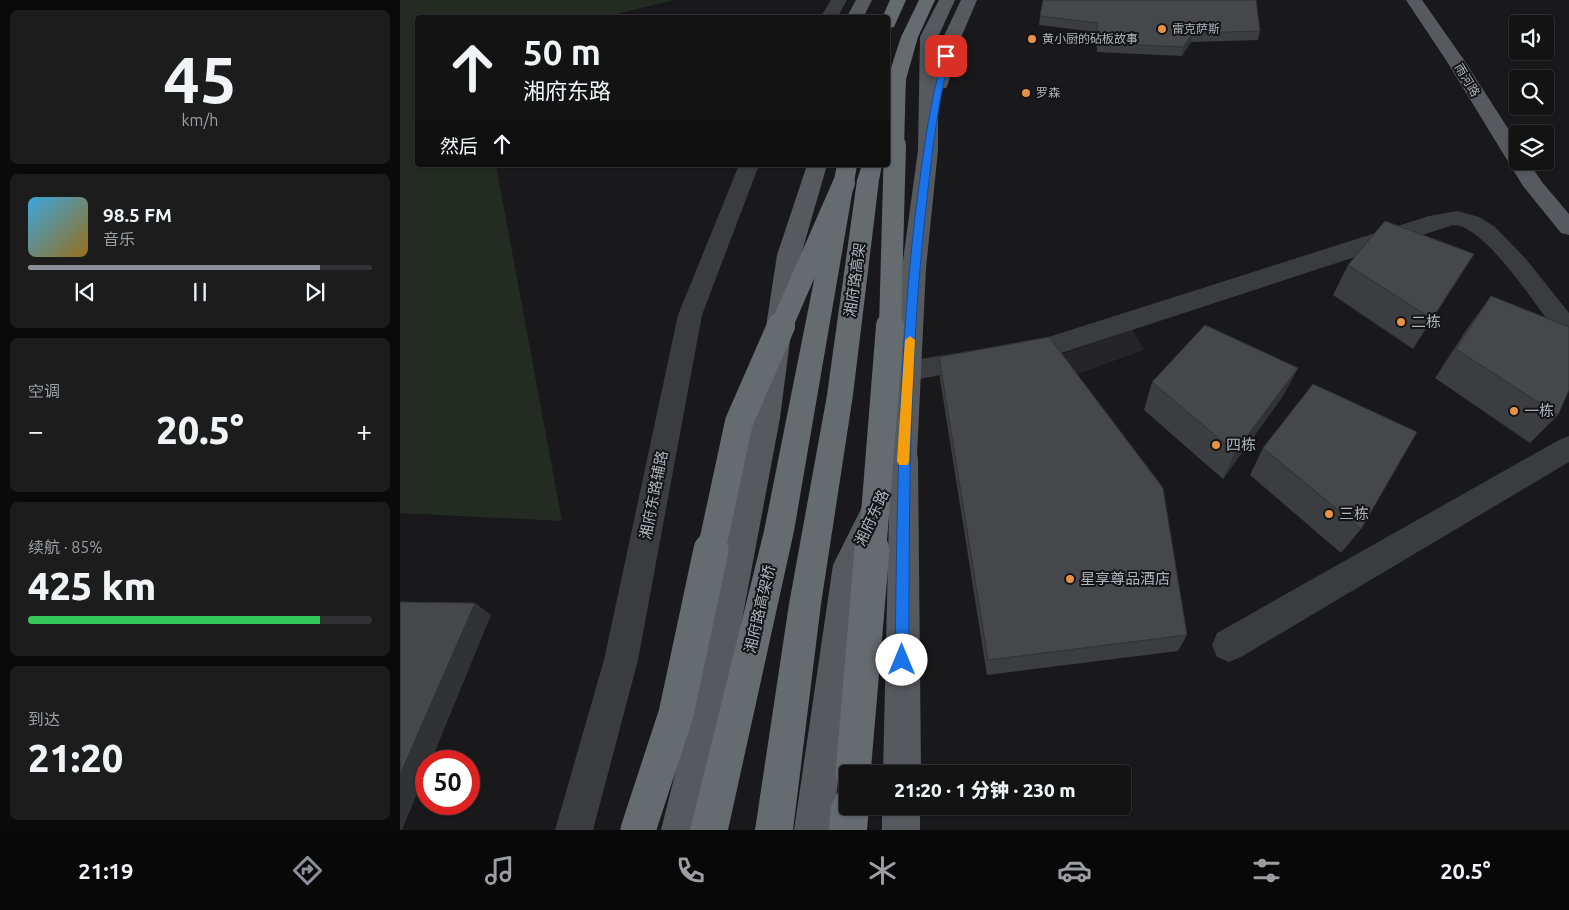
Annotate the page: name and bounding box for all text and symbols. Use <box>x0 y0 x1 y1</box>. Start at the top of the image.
map controls <box>1509 15 1554 170</box>
button: sound <box>1509 15 1554 60</box>
place label: 雷克萨斯 <box>1172 22 1220 35</box>
marker: 雷克萨斯 <box>1156 23 1168 35</box>
text: 50 m <box>523 32 601 72</box>
place label: 黄小厨的砧板故事 <box>1042 32 1138 45</box>
marker: 黄小厨的砧板故事 <box>1026 33 1038 45</box>
icon: ahead <box>440 35 505 100</box>
pin <box>925 35 967 77</box>
text: 45 <box>163 42 237 115</box>
icon: arrive <box>932 42 960 70</box>
street label: 雨河路 <box>1453 61 1482 99</box>
button: search <box>1509 70 1554 115</box>
text: 湘府东路 <box>523 78 611 103</box>
place label: 罗森 <box>1036 86 1060 99</box>
marker: 罗森 <box>1020 87 1032 99</box>
text: km/h <box>182 111 218 129</box>
button: layers <box>1509 125 1554 170</box>
icon: ahead <box>488 130 516 158</box>
text: 然后 <box>440 135 478 157</box>
text: 98.5 FM <box>103 204 172 226</box>
text: 音乐 <box>103 230 135 248</box>
street label: 湘府路高架 <box>841 242 868 318</box>
icon: previous <box>71 278 99 306</box>
icon: pause <box>186 278 214 306</box>
icon: next <box>301 278 329 306</box>
place label: 二栋 <box>1411 313 1441 330</box>
marker: 二栋 <box>1395 316 1407 328</box>
text: 空调 <box>28 382 60 400</box>
place label: 一栋 <box>1524 402 1554 419</box>
marker: 一栋 <box>1508 405 1520 417</box>
text: 20.5° <box>156 409 244 451</box>
text: − <box>28 415 44 446</box>
text: + <box>356 415 372 446</box>
place label: 四栋 <box>1226 436 1256 453</box>
marker: 四栋 <box>1210 439 1222 451</box>
street label: 湘府东路辅路 <box>637 449 670 541</box>
street label: 湘府东路 <box>851 487 892 549</box>
place label: 三栋 <box>1339 505 1369 522</box>
marker: 三栋 <box>1323 508 1335 520</box>
text: 续航 · 85% <box>28 538 103 556</box>
street label: 湘府路高架桥 <box>741 563 778 655</box>
text: 425 km <box>28 565 156 607</box>
place label: 星享尊品酒店 <box>1080 570 1170 587</box>
marker: 星享尊品酒店 <box>1064 573 1076 585</box>
position arrow <box>875 633 927 685</box>
text: 到达 <box>28 710 60 728</box>
text: 21:20 <box>28 737 123 779</box>
speed limit sign: 50 <box>415 750 480 815</box>
text: 21:20 · 1 分钟 · 230 m <box>894 779 1076 801</box>
icon: directions <box>290 853 325 888</box>
icon: music <box>482 853 517 888</box>
icon: phone <box>673 853 708 888</box>
icon: climate <box>865 853 900 888</box>
icon: car <box>1057 853 1092 888</box>
icon: filters <box>1249 853 1284 888</box>
text: 21:19 <box>78 858 133 883</box>
text: 20.5° <box>1440 858 1491 883</box>

